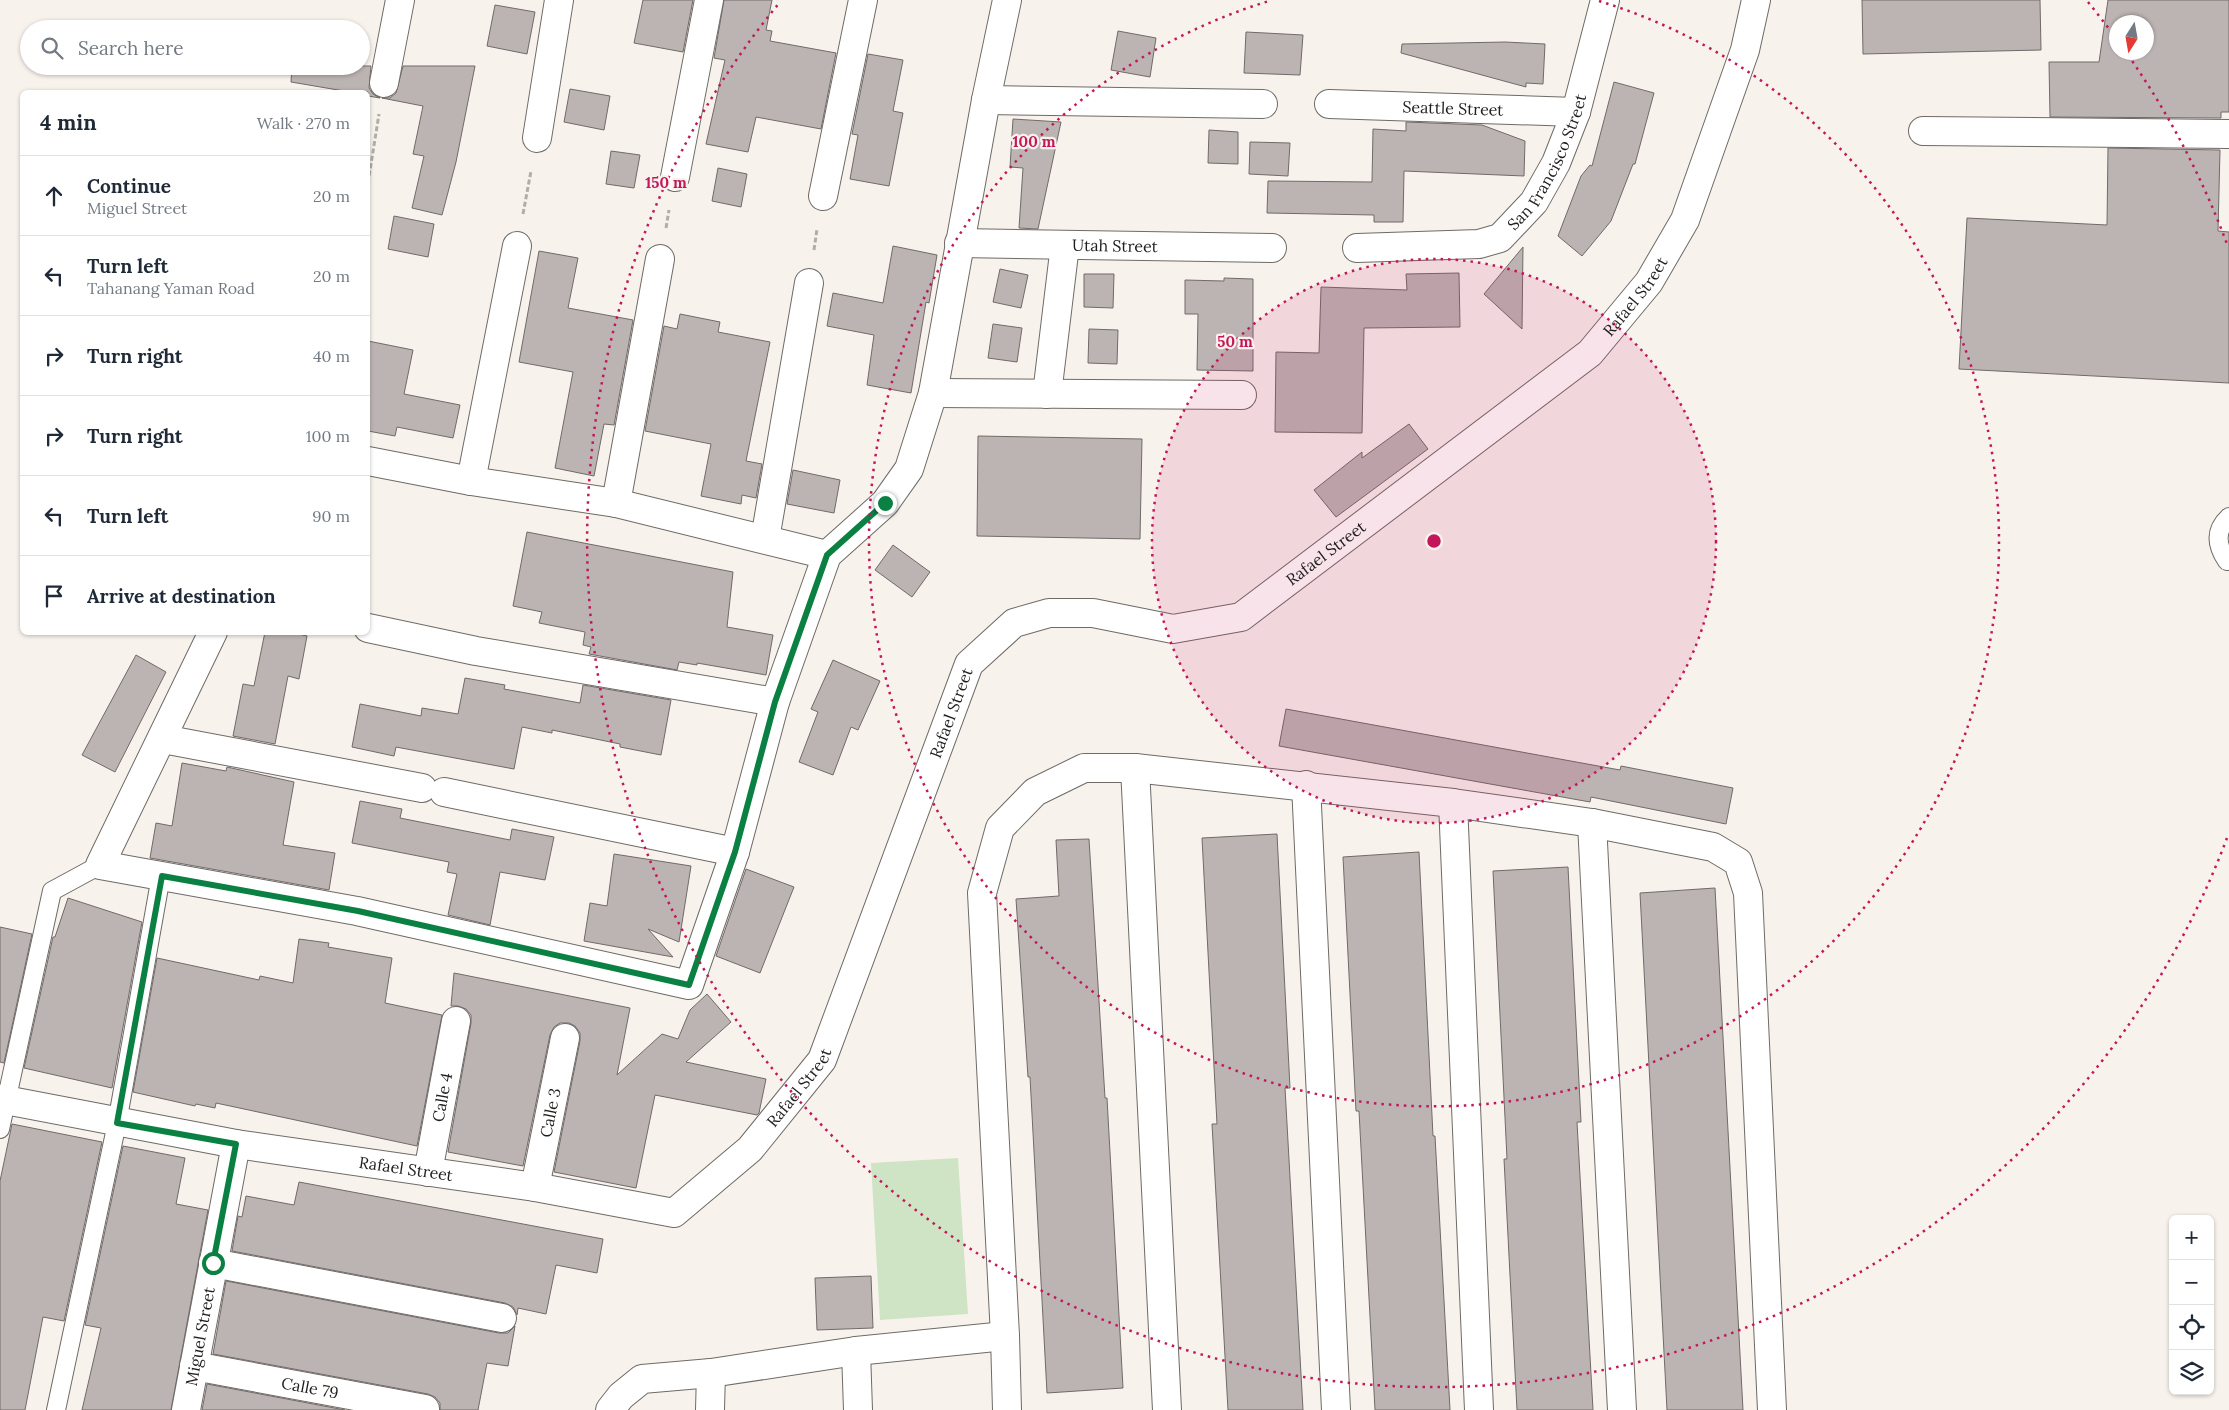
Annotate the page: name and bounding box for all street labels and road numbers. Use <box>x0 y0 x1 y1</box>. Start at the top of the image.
street label: San Francisco Street <box>1503 91 1590 234</box>
street label: Seattle Street <box>1402 96 1505 120</box>
street label: Utah Street <box>1072 235 1159 256</box>
street label: Rafael Street <box>1598 252 1672 340</box>
street label: Rafael Street <box>1282 516 1370 590</box>
street label: Rafael Street <box>925 664 977 761</box>
street label: Rafael Street <box>762 1045 836 1131</box>
street label: Calle 4 <box>427 1071 456 1124</box>
street label: Calle 3 <box>535 1086 565 1139</box>
street label: Rafael Street <box>358 1152 455 1185</box>
street label: Miguel Street <box>181 1284 219 1387</box>
street label: Calle 79 <box>280 1372 340 1403</box>

